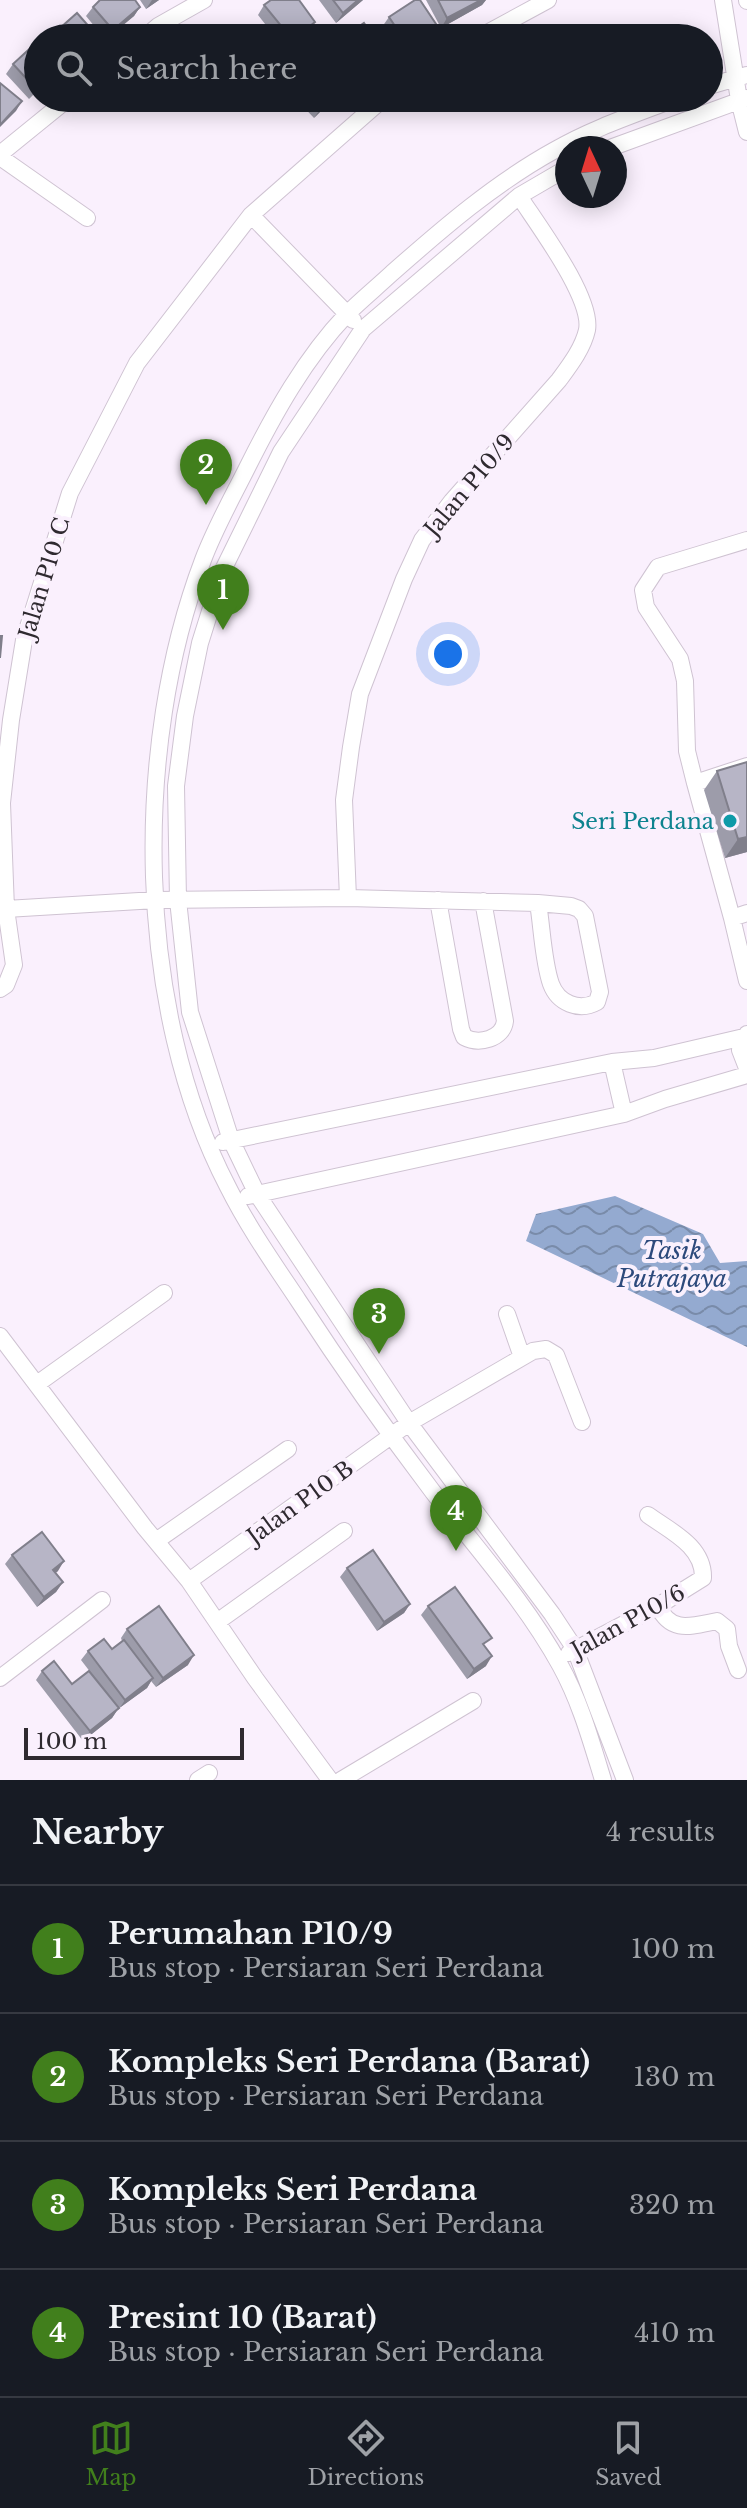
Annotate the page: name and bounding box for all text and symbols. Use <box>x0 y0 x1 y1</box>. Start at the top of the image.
search box <box>24 24 723 112</box>
icon: search <box>52 46 96 90</box>
text: Search here <box>116 50 297 87</box>
north arrow <box>555 136 627 208</box>
street label: Jalan P10/9 <box>417 428 520 544</box>
pin: 2 <box>180 439 232 505</box>
street label: Jalan P10 C <box>12 514 76 645</box>
pin: 1 <box>197 564 249 630</box>
your location <box>428 634 468 674</box>
place label: Seri Perdana <box>571 808 715 835</box>
marker: Seri Perdana <box>721 812 739 830</box>
water label: Tasik Putrajaya <box>616 1236 727 1293</box>
pin: 3 <box>353 1288 405 1354</box>
street label: Jalan P10 B <box>239 1455 359 1552</box>
pin: 4 <box>430 1485 482 1551</box>
street label: Jalan P10/6 <box>564 1579 690 1665</box>
scale bar <box>24 1724 244 1760</box>
text: 100 m <box>36 1728 107 1755</box>
text: Nearby <box>32 1811 164 1853</box>
text: 4 results <box>606 1816 715 1848</box>
text: Perumahan P10/9 <box>108 1915 393 1952</box>
text: 1 <box>52 1933 64 1965</box>
text: 100 m <box>631 1933 715 1965</box>
text: Bus stop · Persiaran Seri Perdana <box>108 1952 544 1984</box>
text: Kompleks Seri Perdana (Barat) <box>108 2043 590 2080</box>
text: 2 <box>50 2061 66 2093</box>
text: 130 m <box>633 2061 715 2093</box>
text: Bus stop · Persiaran Seri Perdana <box>108 2080 544 2112</box>
text: Kompleks Seri Perdana <box>108 2171 477 2208</box>
text: 3 <box>50 2189 66 2221</box>
text: 320 m <box>629 2189 715 2221</box>
text: Bus stop · Persiaran Seri Perdana <box>108 2208 544 2240</box>
text: Presint 10 (Barat) <box>108 2299 377 2336</box>
text: 4 <box>49 2317 67 2349</box>
text: 410 m <box>634 2317 715 2349</box>
text: Bus stop · Persiaran Seri Perdana <box>108 2336 544 2368</box>
tab: Map <box>85 2416 137 2491</box>
tab: Directions <box>307 2416 424 2491</box>
tab: Saved <box>595 2416 662 2491</box>

